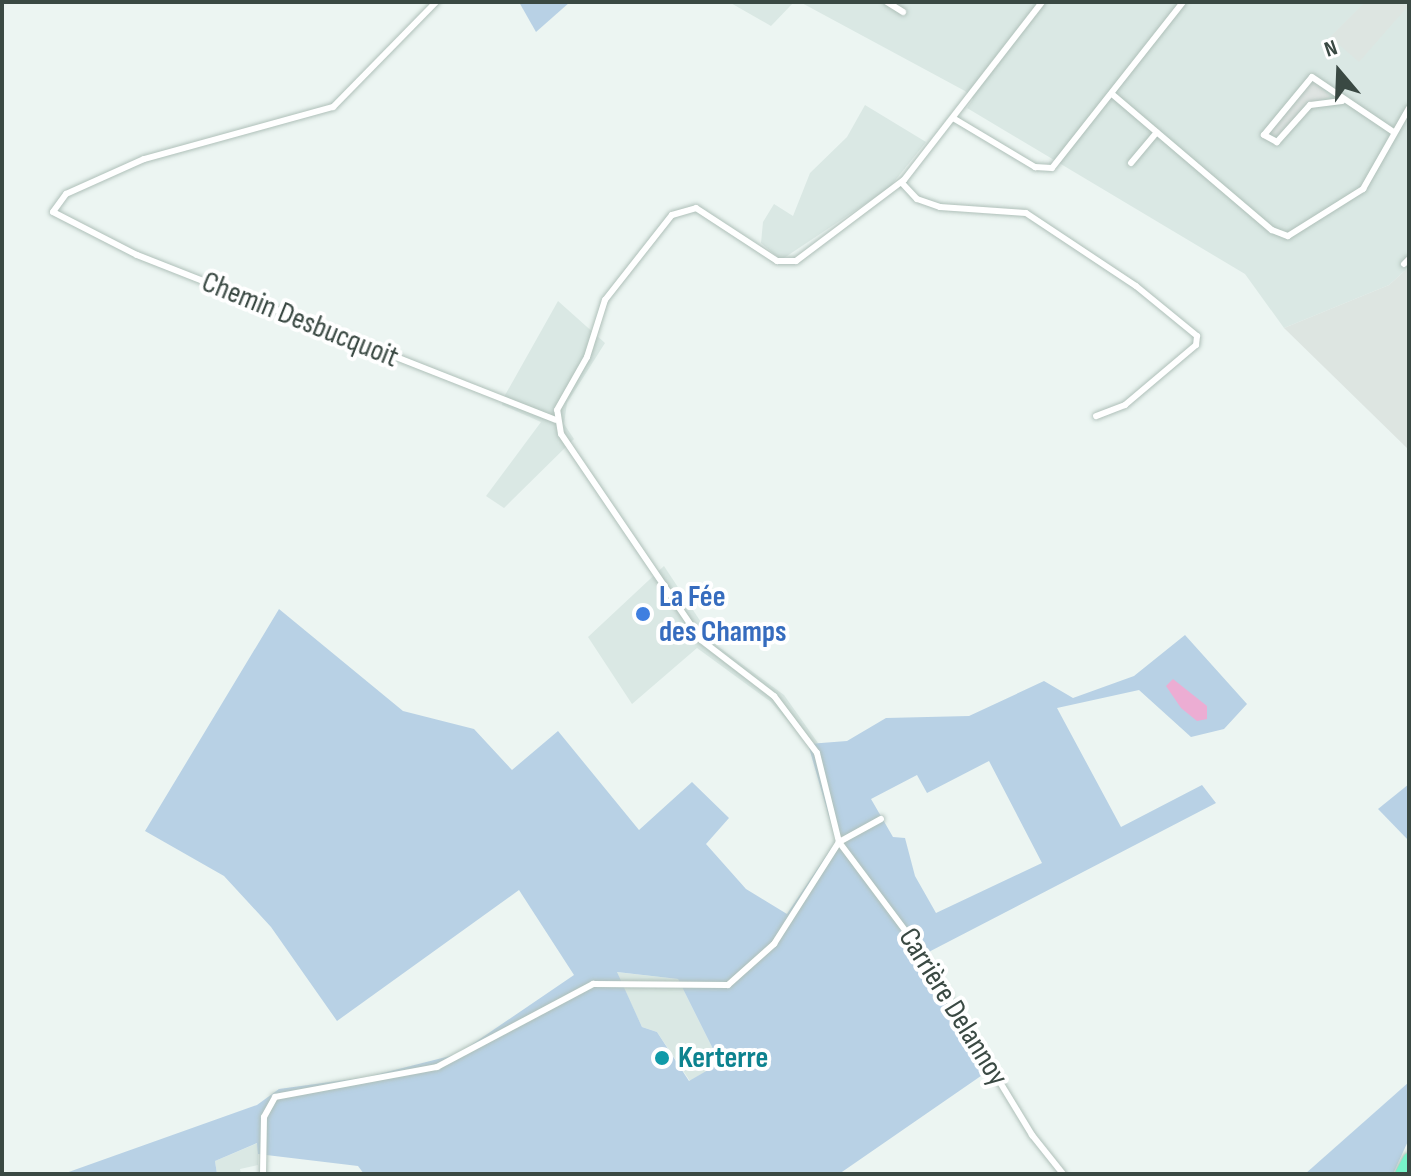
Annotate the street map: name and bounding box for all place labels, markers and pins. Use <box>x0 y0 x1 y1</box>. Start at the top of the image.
place label: La Fée des Champs <box>659 579 787 650</box>
marker: La Fée des Champs <box>634 605 652 623</box>
place label: Kerterre <box>678 1040 768 1076</box>
marker: Kerterre <box>653 1049 671 1067</box>

